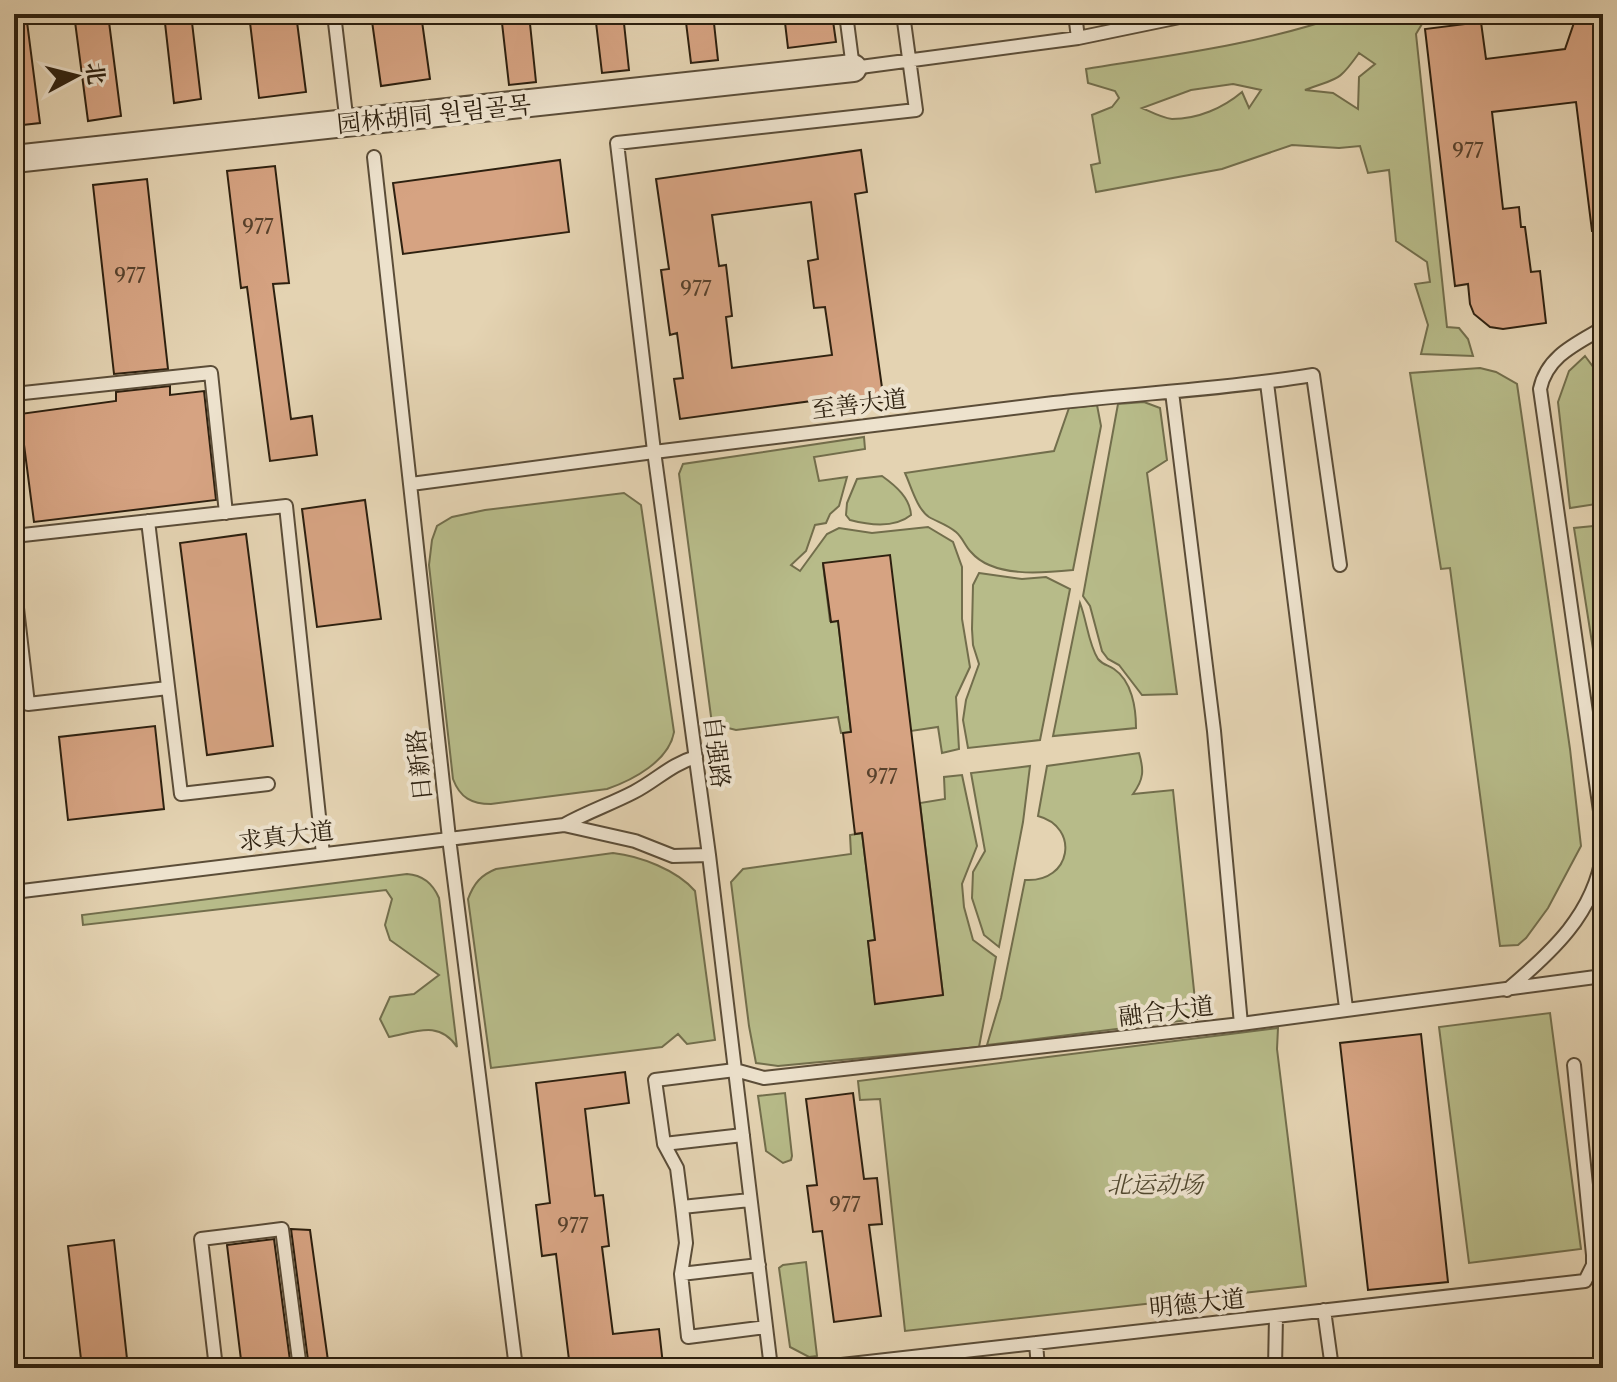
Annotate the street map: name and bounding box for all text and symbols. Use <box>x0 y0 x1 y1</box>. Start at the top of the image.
north arrow <box>36 36 116 116</box>
text: 北 <box>81 61 110 86</box>
street label: 园林胡同 원림골목 <box>335 89 533 139</box>
house number: 977 <box>1452 139 1484 163</box>
house number: 977 <box>242 215 274 239</box>
house number: 977 <box>114 264 146 288</box>
house number: 977 <box>680 277 712 301</box>
street label: 至善大道 <box>810 384 908 424</box>
street label: 自强路 <box>698 715 736 789</box>
street label: 日新路 <box>401 728 437 802</box>
house number: 977 <box>866 765 898 789</box>
street label: 求真大道 <box>237 816 335 856</box>
street label: 融合大道 <box>1117 991 1215 1031</box>
park label: 北运动场 <box>1107 1170 1205 1199</box>
house number: 977 <box>829 1193 861 1217</box>
house number: 977 <box>557 1214 589 1238</box>
street label: 明德大道 <box>1148 1284 1246 1322</box>

